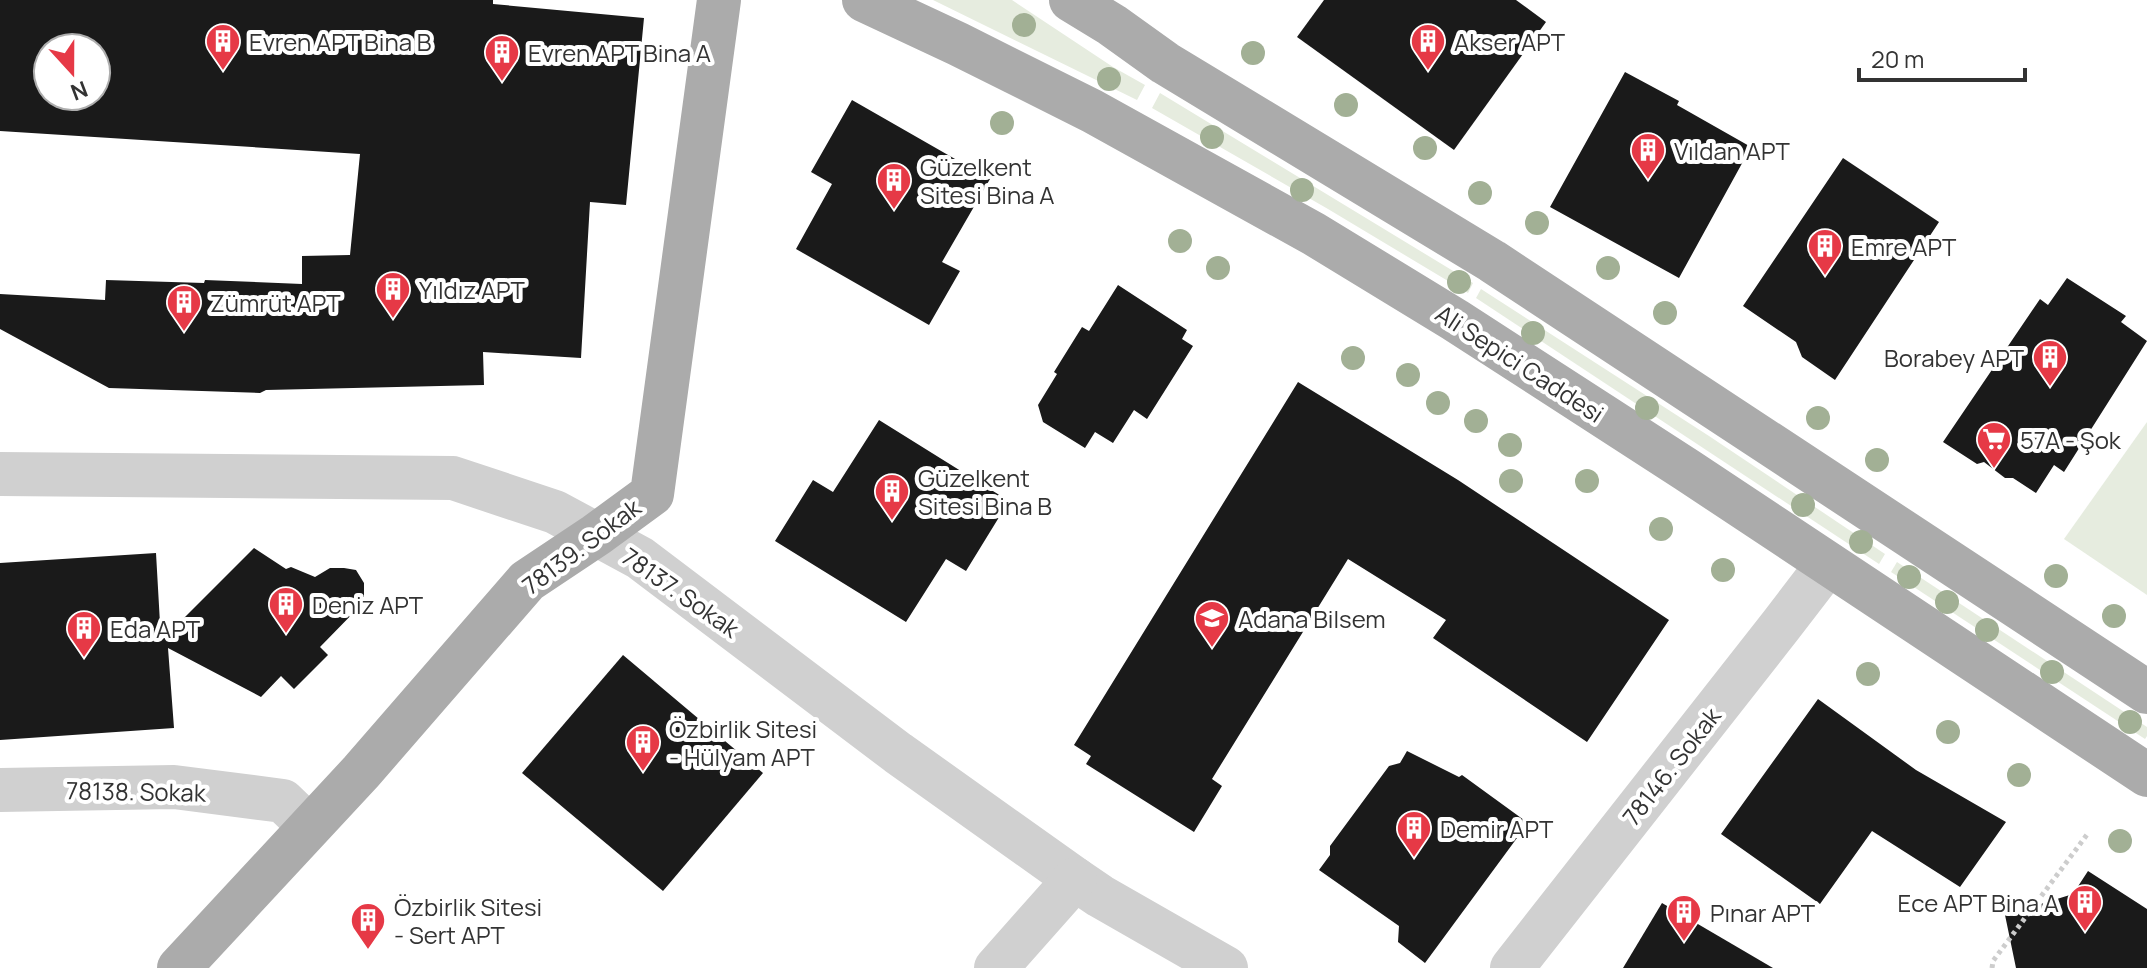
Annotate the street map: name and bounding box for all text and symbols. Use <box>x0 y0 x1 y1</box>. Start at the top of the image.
building icon: Evren APT Bina B <box>204 22 242 72</box>
building icon: Akser APT <box>1409 22 1447 72</box>
place label: Evren APT Bina B <box>249 25 432 58</box>
place label: Akser APT <box>1454 25 1566 58</box>
north arrow <box>32 32 112 112</box>
scale bar <box>1859 32 2025 82</box>
building icon: Evren APT Bina A <box>483 33 521 83</box>
place label: Evren APT Bina A <box>528 36 711 69</box>
text: 20 m <box>1871 42 1924 75</box>
text: N <box>66 74 92 108</box>
building icon: Vıldan APT <box>1629 131 1667 181</box>
place label: Vıldan APT <box>1674 134 1791 167</box>
place label: Güzelkent Sitesi Bina A <box>920 150 1054 211</box>
building icon: Güzelkent Sitesi Bina A <box>875 161 913 211</box>
building icon: Emre APT <box>1806 227 1844 277</box>
place label: Emre APT <box>1851 230 1957 263</box>
building icon: Yıldız APT <box>374 270 412 320</box>
place label: Yıldız APT <box>419 273 526 306</box>
building icon: Zümrüt APT <box>165 283 203 333</box>
place label: Zümrüt APT <box>210 286 341 319</box>
street label: Ali Sepici Caddesi <box>1430 296 1610 430</box>
building icon: Borabey APT <box>2031 338 2069 388</box>
place label: Borabey APT <box>1884 341 2025 374</box>
supermarket icon: 57A - Şok <box>1975 420 2013 470</box>
place label: 57A - Şok <box>2020 423 2122 456</box>
place label: Güzelkent Sitesi Bina B <box>918 461 1052 522</box>
building icon: Güzelkent Sitesi Bina B <box>873 472 911 522</box>
street label: 78139. Sokak <box>515 490 648 601</box>
street label: 78137. Sokak <box>616 539 747 645</box>
building icon: Deniz APT <box>267 585 305 635</box>
place label: Deniz APT <box>312 588 424 621</box>
school or university icon: Adana Bilsem <box>1193 599 1231 649</box>
place label: Adana Bilsem <box>1238 602 1386 635</box>
building icon: Eda APT <box>65 609 103 659</box>
place label: Eda APT <box>110 612 201 645</box>
street label: 78146. Sokak <box>1614 699 1728 832</box>
place label: Özbirlik Sitesi - Hülyam APT <box>669 712 817 773</box>
building icon: Özbirlik Sitesi - Hülyam APT <box>624 723 662 773</box>
street label: 78138. Sokak <box>66 773 207 809</box>
building icon: Demir APT <box>1395 809 1433 859</box>
place label: Demir APT <box>1440 812 1554 845</box>
building icon: Ece APT Bina A <box>2066 883 2104 933</box>
place label: Ece APT Bina A <box>1898 886 2059 919</box>
place label: Özbirlik Sitesi - Sert APT <box>394 890 542 951</box>
building icon: Pınar APT <box>1665 893 1703 943</box>
place label: Pınar APT <box>1710 896 1816 929</box>
building icon: Özbirlik Sitesi - Sert APT <box>349 901 387 951</box>

